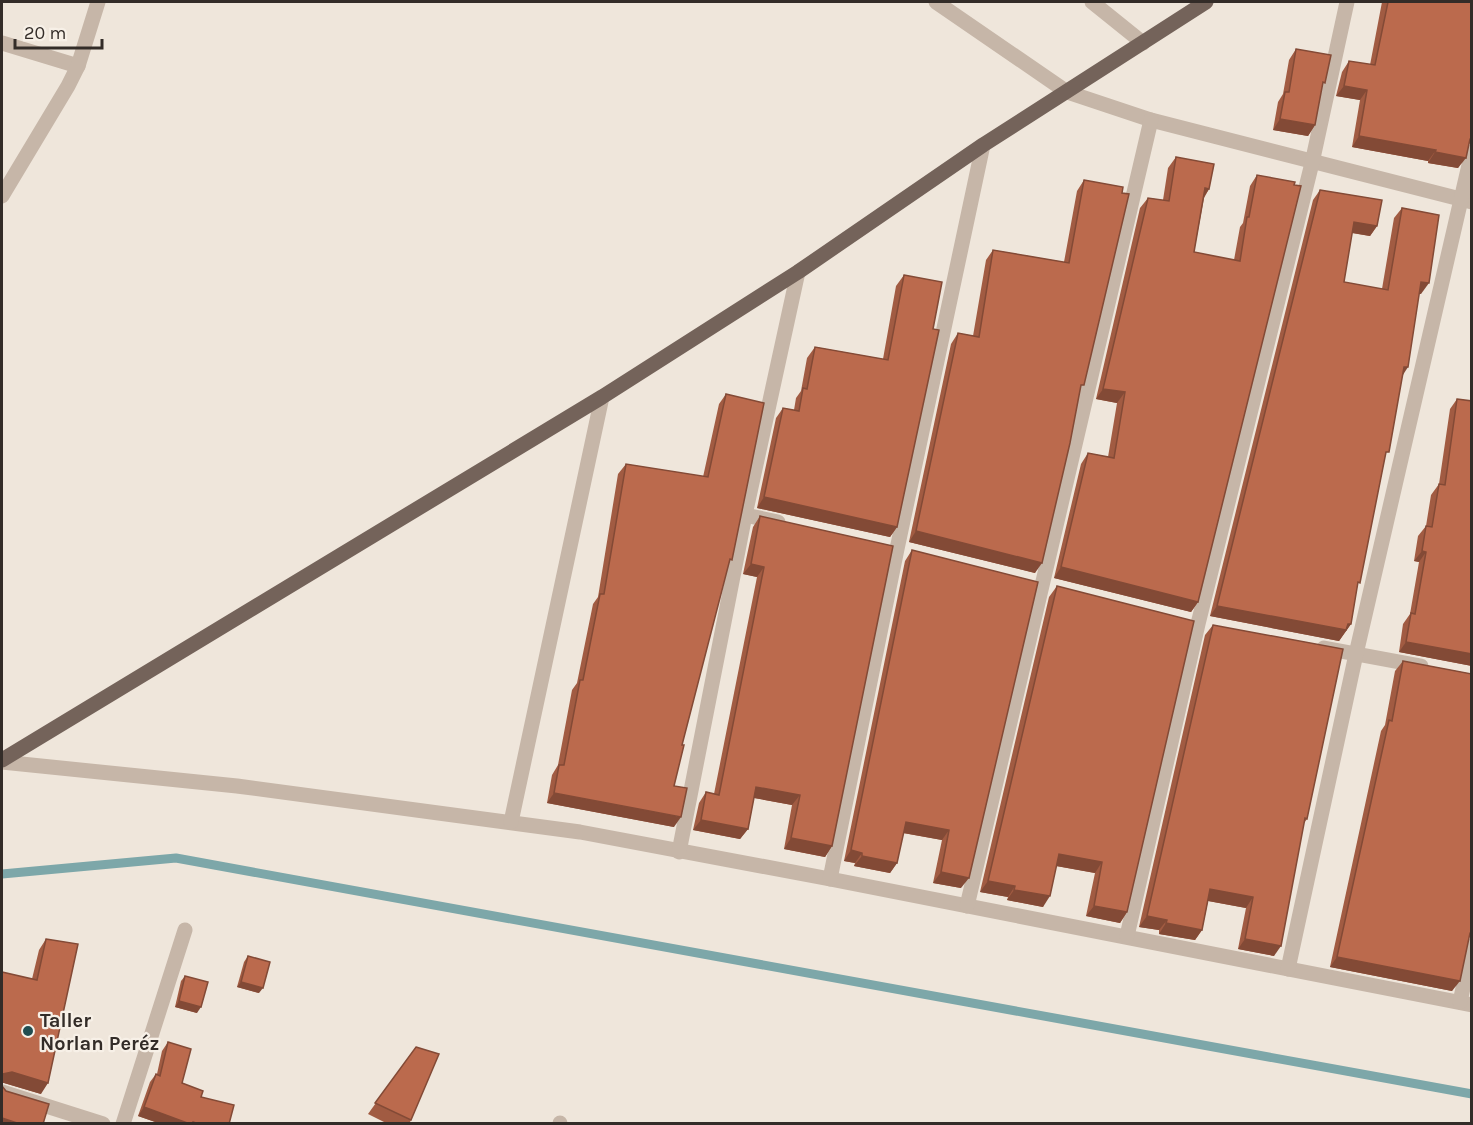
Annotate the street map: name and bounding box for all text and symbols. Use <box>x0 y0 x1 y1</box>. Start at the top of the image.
scale bar <box>15 12 102 50</box>
text: 20 m <box>24 22 66 44</box>
place label: Taller Norlan Peréz <box>40 1009 159 1055</box>
marker: Taller Norlan Peréz <box>21 1024 35 1038</box>

